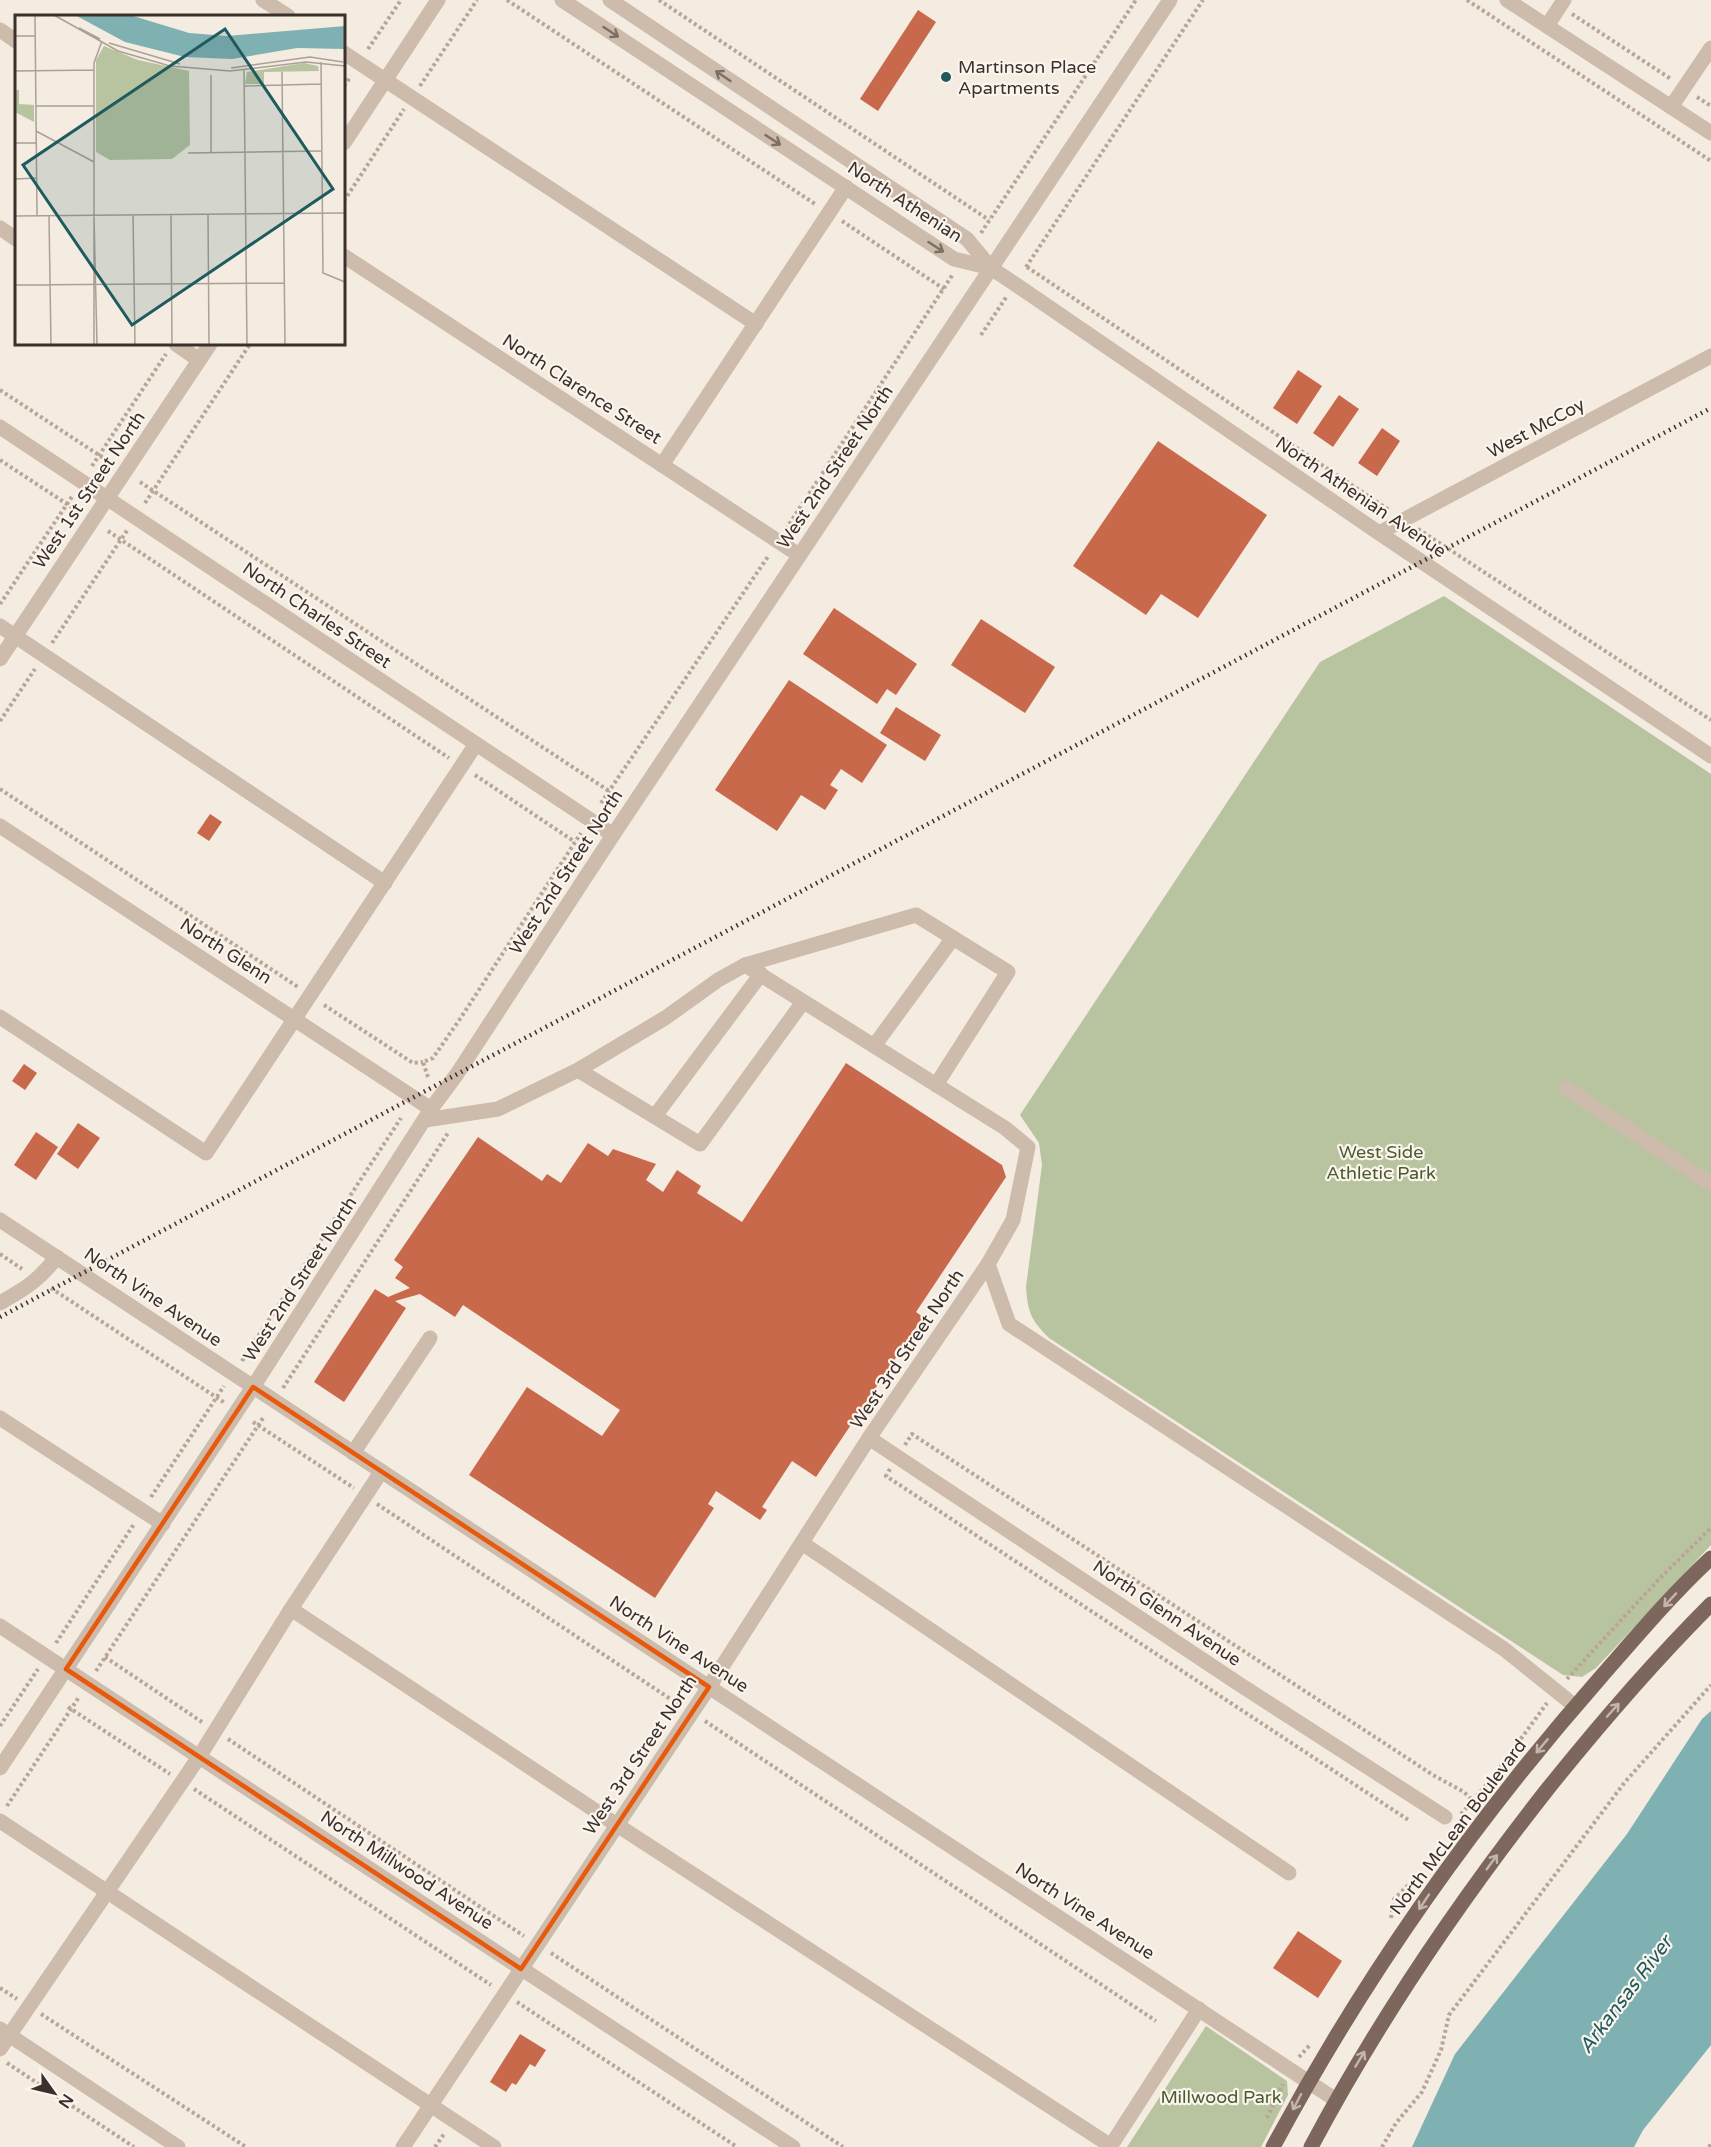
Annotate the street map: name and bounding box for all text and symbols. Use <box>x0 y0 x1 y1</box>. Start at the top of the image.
inset map <box>15 15 345 345</box>
one-way arrow <box>602 26 618 38</box>
place label: Martinson Place Apartments <box>958 56 1096 99</box>
one-way arrow <box>715 70 732 82</box>
marker: Martinson Place Apartments <box>939 70 953 84</box>
one-way arrow <box>765 133 782 146</box>
street label: North Athenian <box>844 157 966 247</box>
one-way arrow <box>927 241 944 253</box>
street label: North Clarence Street <box>498 329 666 449</box>
street label: West 2nd Street North <box>772 381 898 553</box>
street label: West McCoy <box>1484 393 1589 463</box>
street label: West 1st Street North <box>28 407 150 573</box>
street label: North Athenian Avenue <box>1271 432 1451 562</box>
street label: North Charles Street <box>239 557 396 673</box>
street label: West 2nd Street North <box>504 785 628 959</box>
street label: North Glenn <box>176 913 276 989</box>
park label: West Side Athletic Park <box>1326 1141 1436 1184</box>
street label: West 2nd Street North <box>238 1192 362 1366</box>
street label: North Vine Avenue <box>80 1243 226 1351</box>
street label: West 3rd Street North <box>845 1265 969 1433</box>
street label: North Glenn Avenue <box>1089 1555 1245 1671</box>
street label: North Vine Avenue <box>605 1591 753 1697</box>
one-way arrow <box>1664 1592 1678 1607</box>
street label: West 3rd Street North <box>578 1671 702 1839</box>
one-way arrow <box>1606 1703 1620 1718</box>
street label: North McLean Boulevard <box>1385 1735 1531 1919</box>
one-way arrow <box>1535 1738 1548 1754</box>
street label: North Millwood Avenue <box>316 1806 498 1934</box>
one-way arrow <box>1486 1855 1498 1871</box>
street label: North Vine Avenue <box>1011 1858 1159 1964</box>
one-way arrow <box>1418 1893 1430 1910</box>
water label: Arkansas River <box>1574 1930 1679 2058</box>
one-way arrow <box>1354 2051 1366 2068</box>
north arrow <box>24 2063 84 2123</box>
park label: Millwood Park <box>1160 2086 1282 2108</box>
text: N <box>54 2090 77 2112</box>
one-way arrow <box>1291 2093 1303 2110</box>

